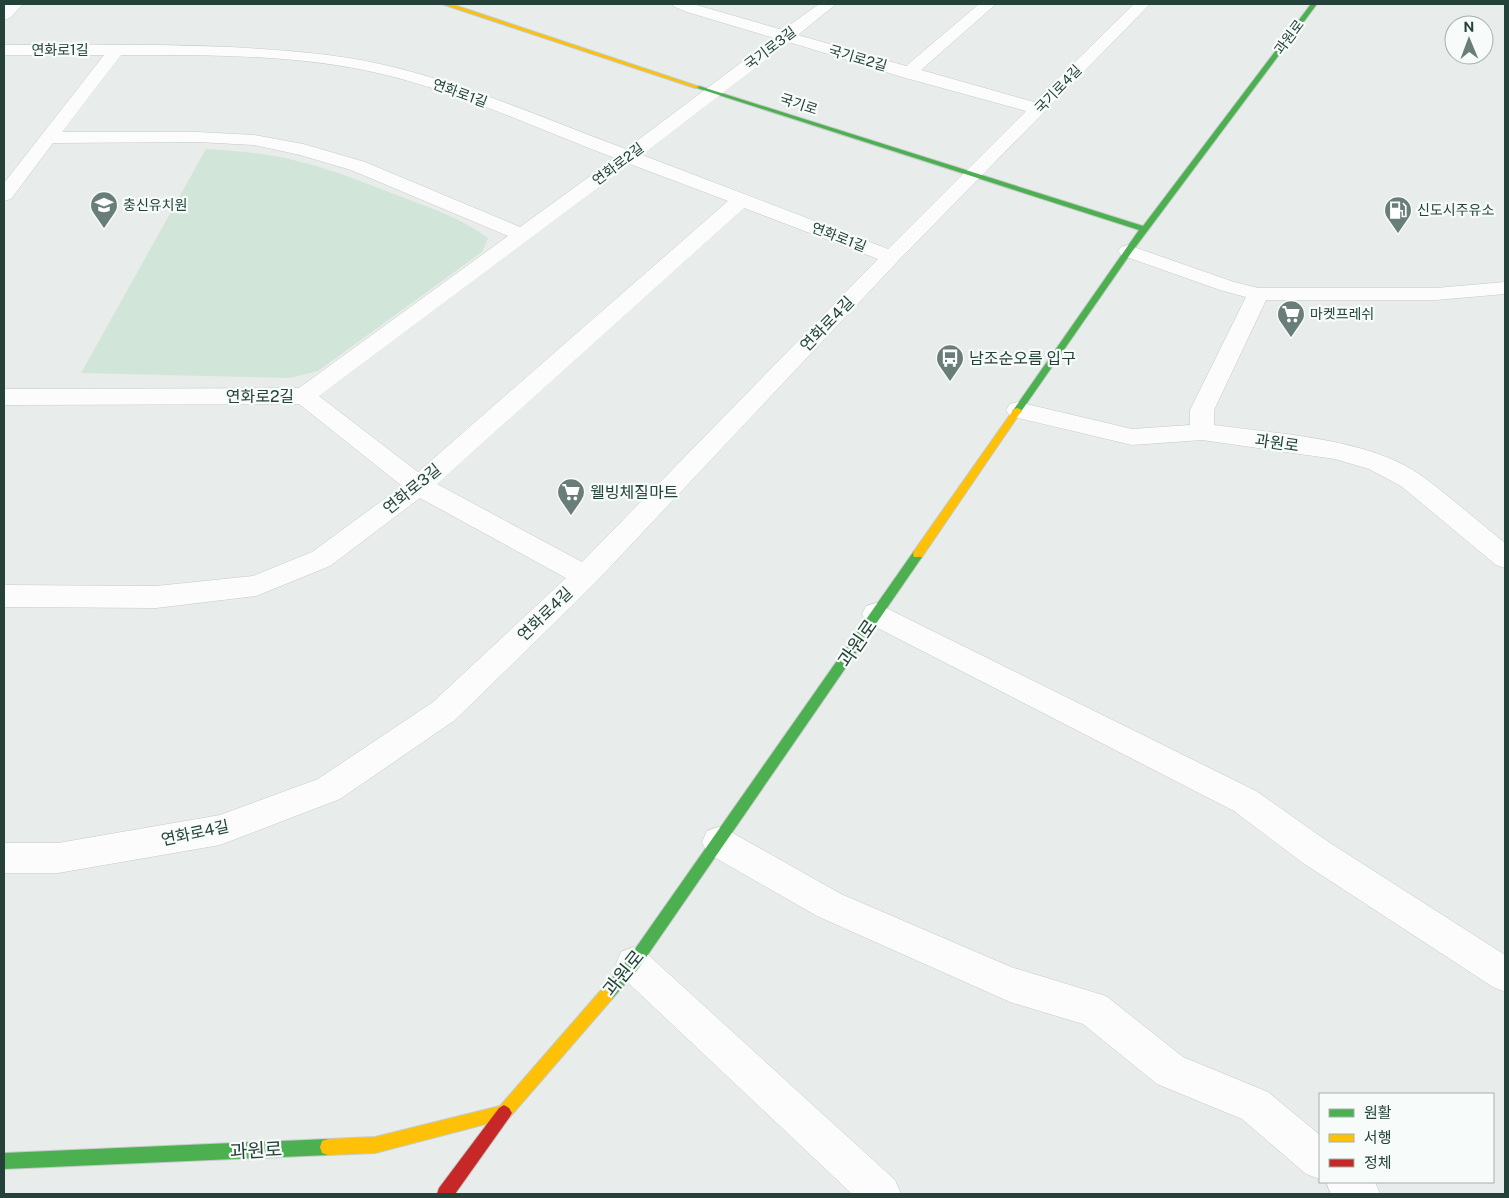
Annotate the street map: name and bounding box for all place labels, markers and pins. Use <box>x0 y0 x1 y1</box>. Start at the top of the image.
school or university icon: 충신유치원 <box>89 190 119 229</box>
fuel station icon: 신도시주유소 <box>1383 195 1413 234</box>
place label: 충신유치원 <box>123 197 187 213</box>
place label: 신도시주유소 <box>1417 202 1494 218</box>
supermarket icon: 마켓프레쉬 <box>1276 299 1306 338</box>
place label: 마켓프레쉬 <box>1310 306 1374 322</box>
bus stop icon: 남조순오름 입구 <box>935 343 965 382</box>
place label: 남조순오름 입구 <box>969 349 1076 368</box>
supermarket icon: 웰빙체질마트 <box>556 477 586 516</box>
place label: 웰빙체질마트 <box>590 483 678 502</box>

